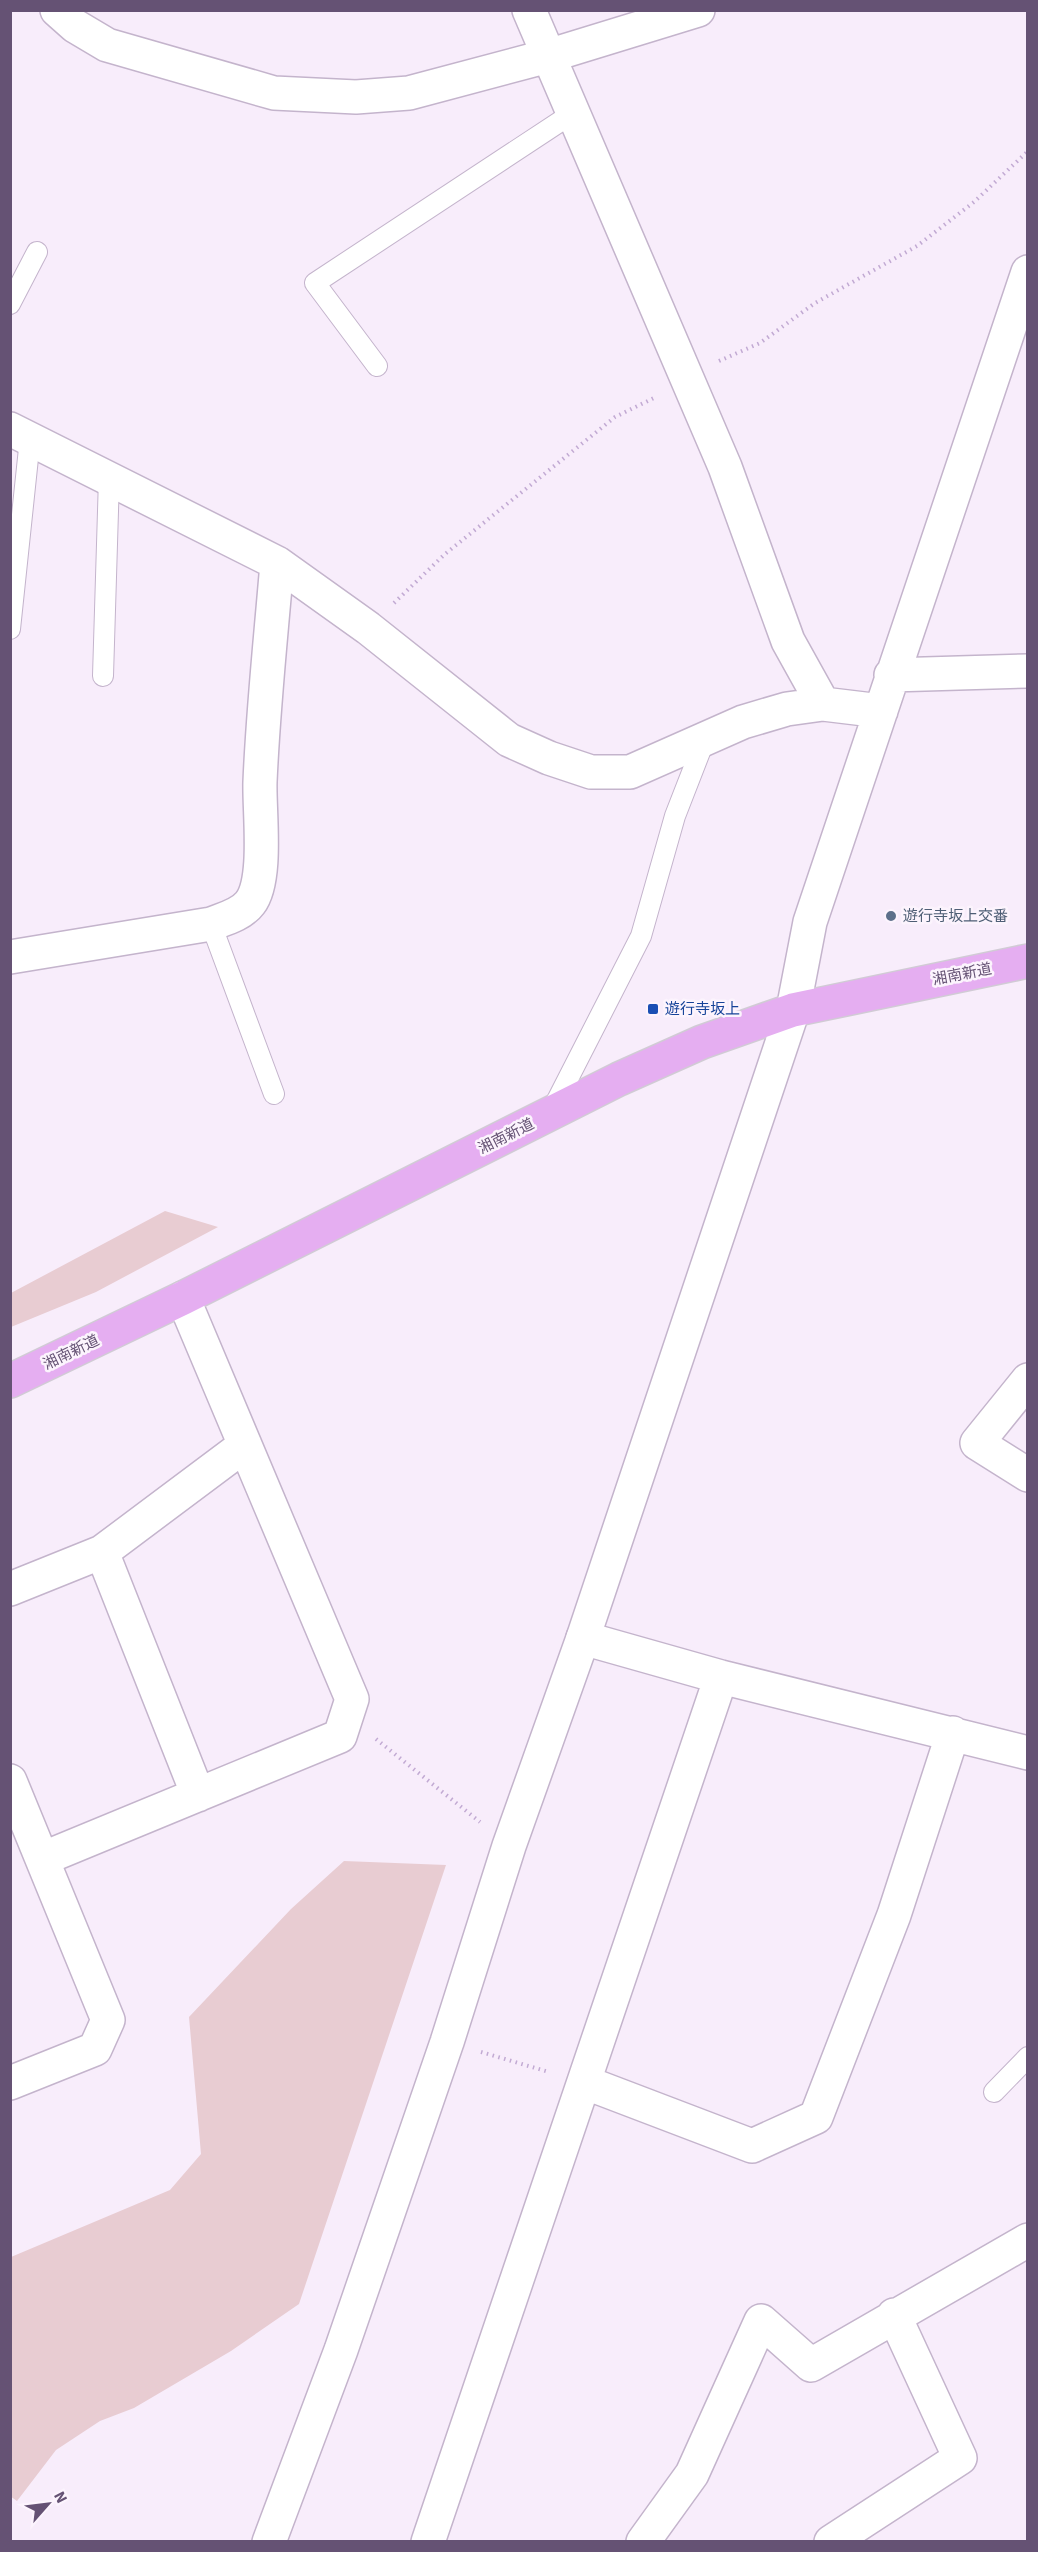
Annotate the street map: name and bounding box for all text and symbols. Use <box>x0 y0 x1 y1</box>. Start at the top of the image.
place label: 遊行寺坂上交番 <box>903 906 1008 927</box>
marker: 遊行寺坂上交番 <box>884 909 898 923</box>
street label: 湘南新道 <box>931 958 994 991</box>
place label: 遊行寺坂上 <box>665 999 740 1020</box>
marker: 遊行寺坂上 <box>646 1002 660 1016</box>
street label: 湘南新道 <box>475 1113 538 1159</box>
street label: 湘南新道 <box>40 1330 103 1375</box>
north arrow <box>18 2474 78 2534</box>
text: N <box>48 2488 73 2507</box>

